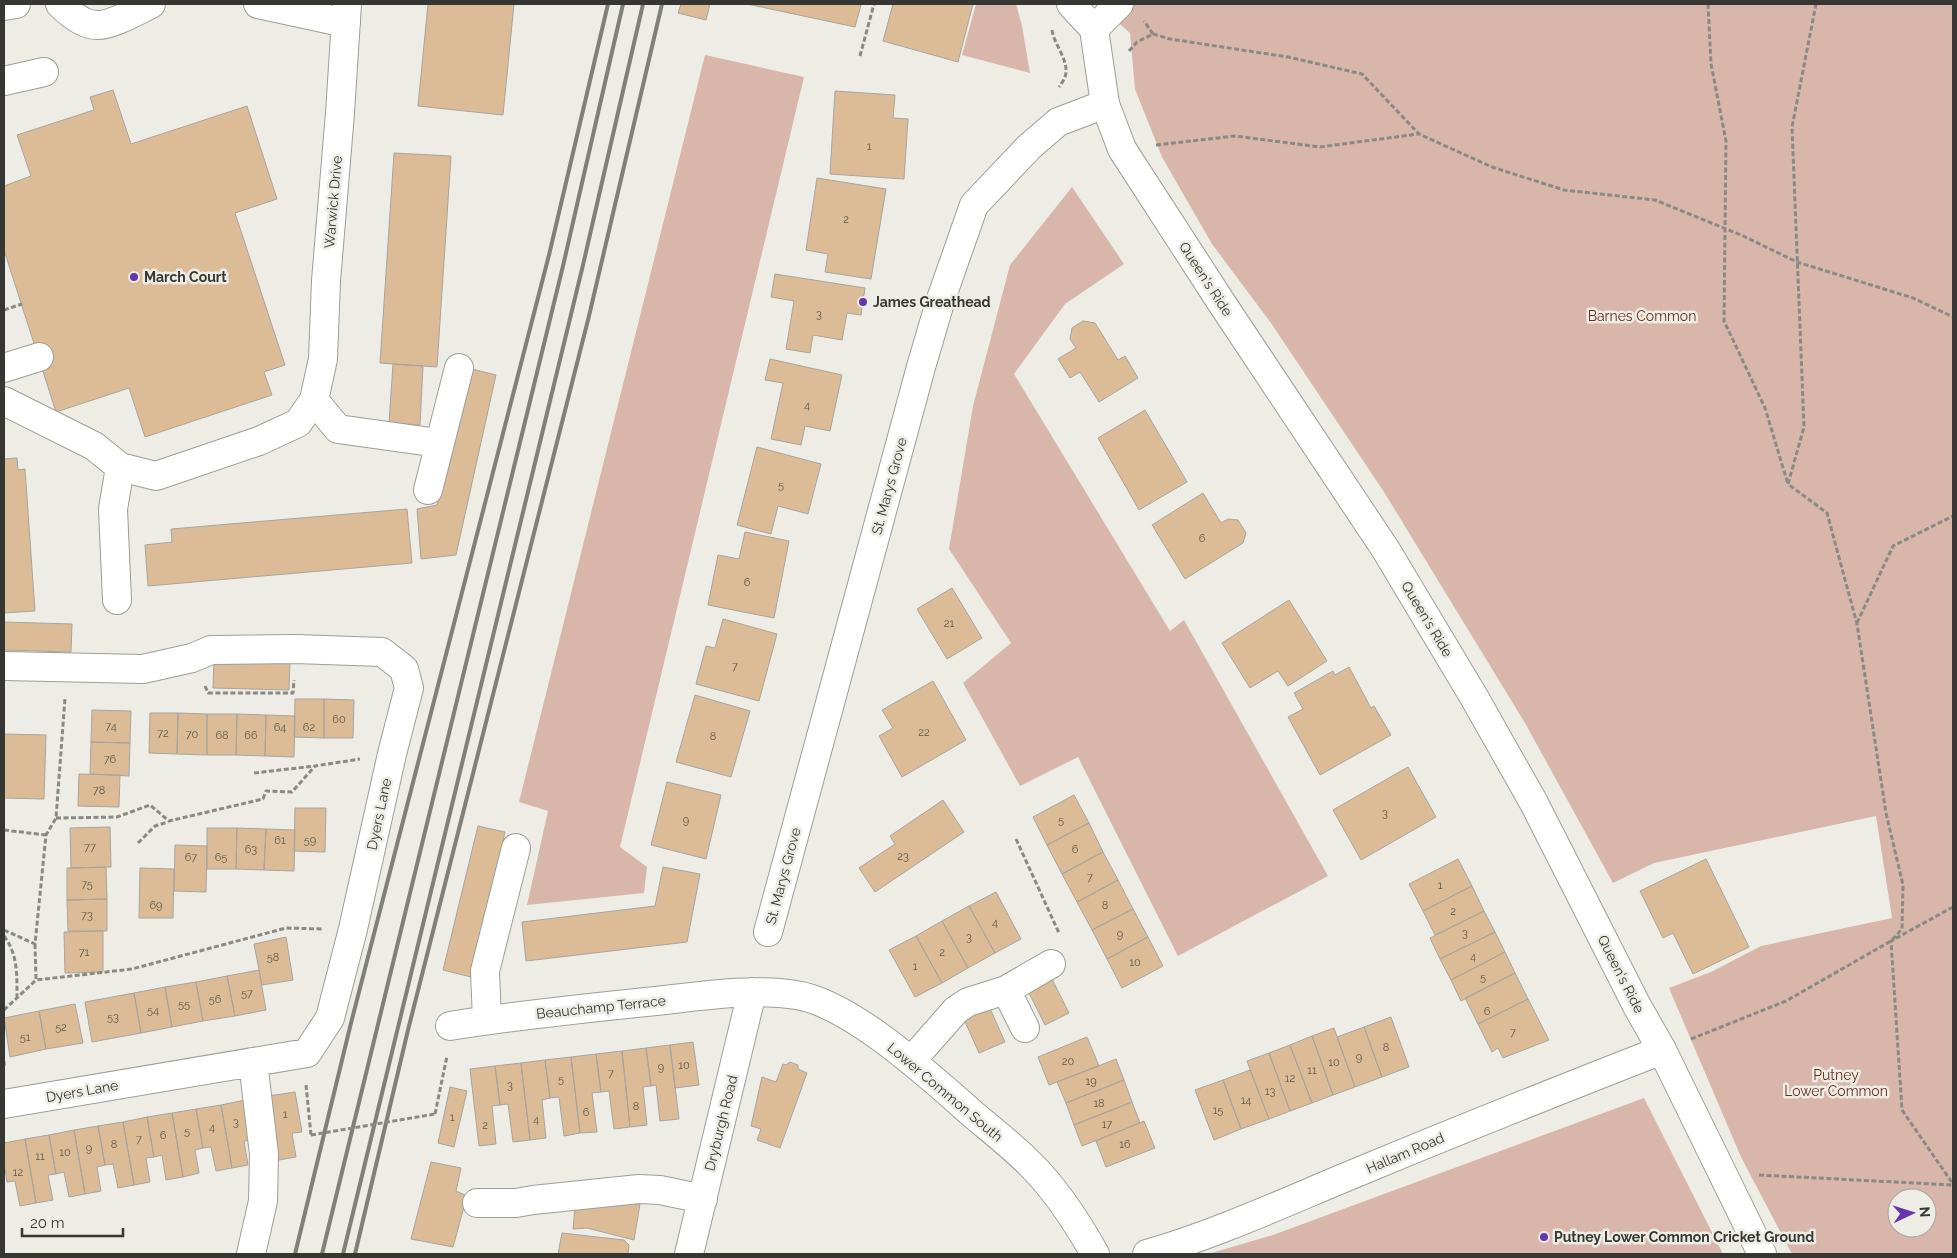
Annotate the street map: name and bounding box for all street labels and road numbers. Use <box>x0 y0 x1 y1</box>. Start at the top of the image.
street label: Warwick Drive <box>321 155 345 249</box>
street label: Queen's Ride <box>1176 239 1236 319</box>
street label: St. Marys Grove <box>868 436 910 536</box>
street label: Queen's Ride <box>1398 578 1456 660</box>
street label: Dyers Lane <box>364 777 394 851</box>
street label: St. Marys Grove <box>762 826 804 926</box>
street label: Queen's Ride <box>1595 932 1647 1016</box>
street label: Beauchamp Terrace <box>535 992 667 1022</box>
street label: Lower Common South <box>884 1039 1006 1145</box>
street label: Dryburgh Road <box>701 1073 741 1173</box>
street label: Dyers Lane <box>45 1077 119 1105</box>
street label: Hallam Road <box>1364 1129 1446 1177</box>

